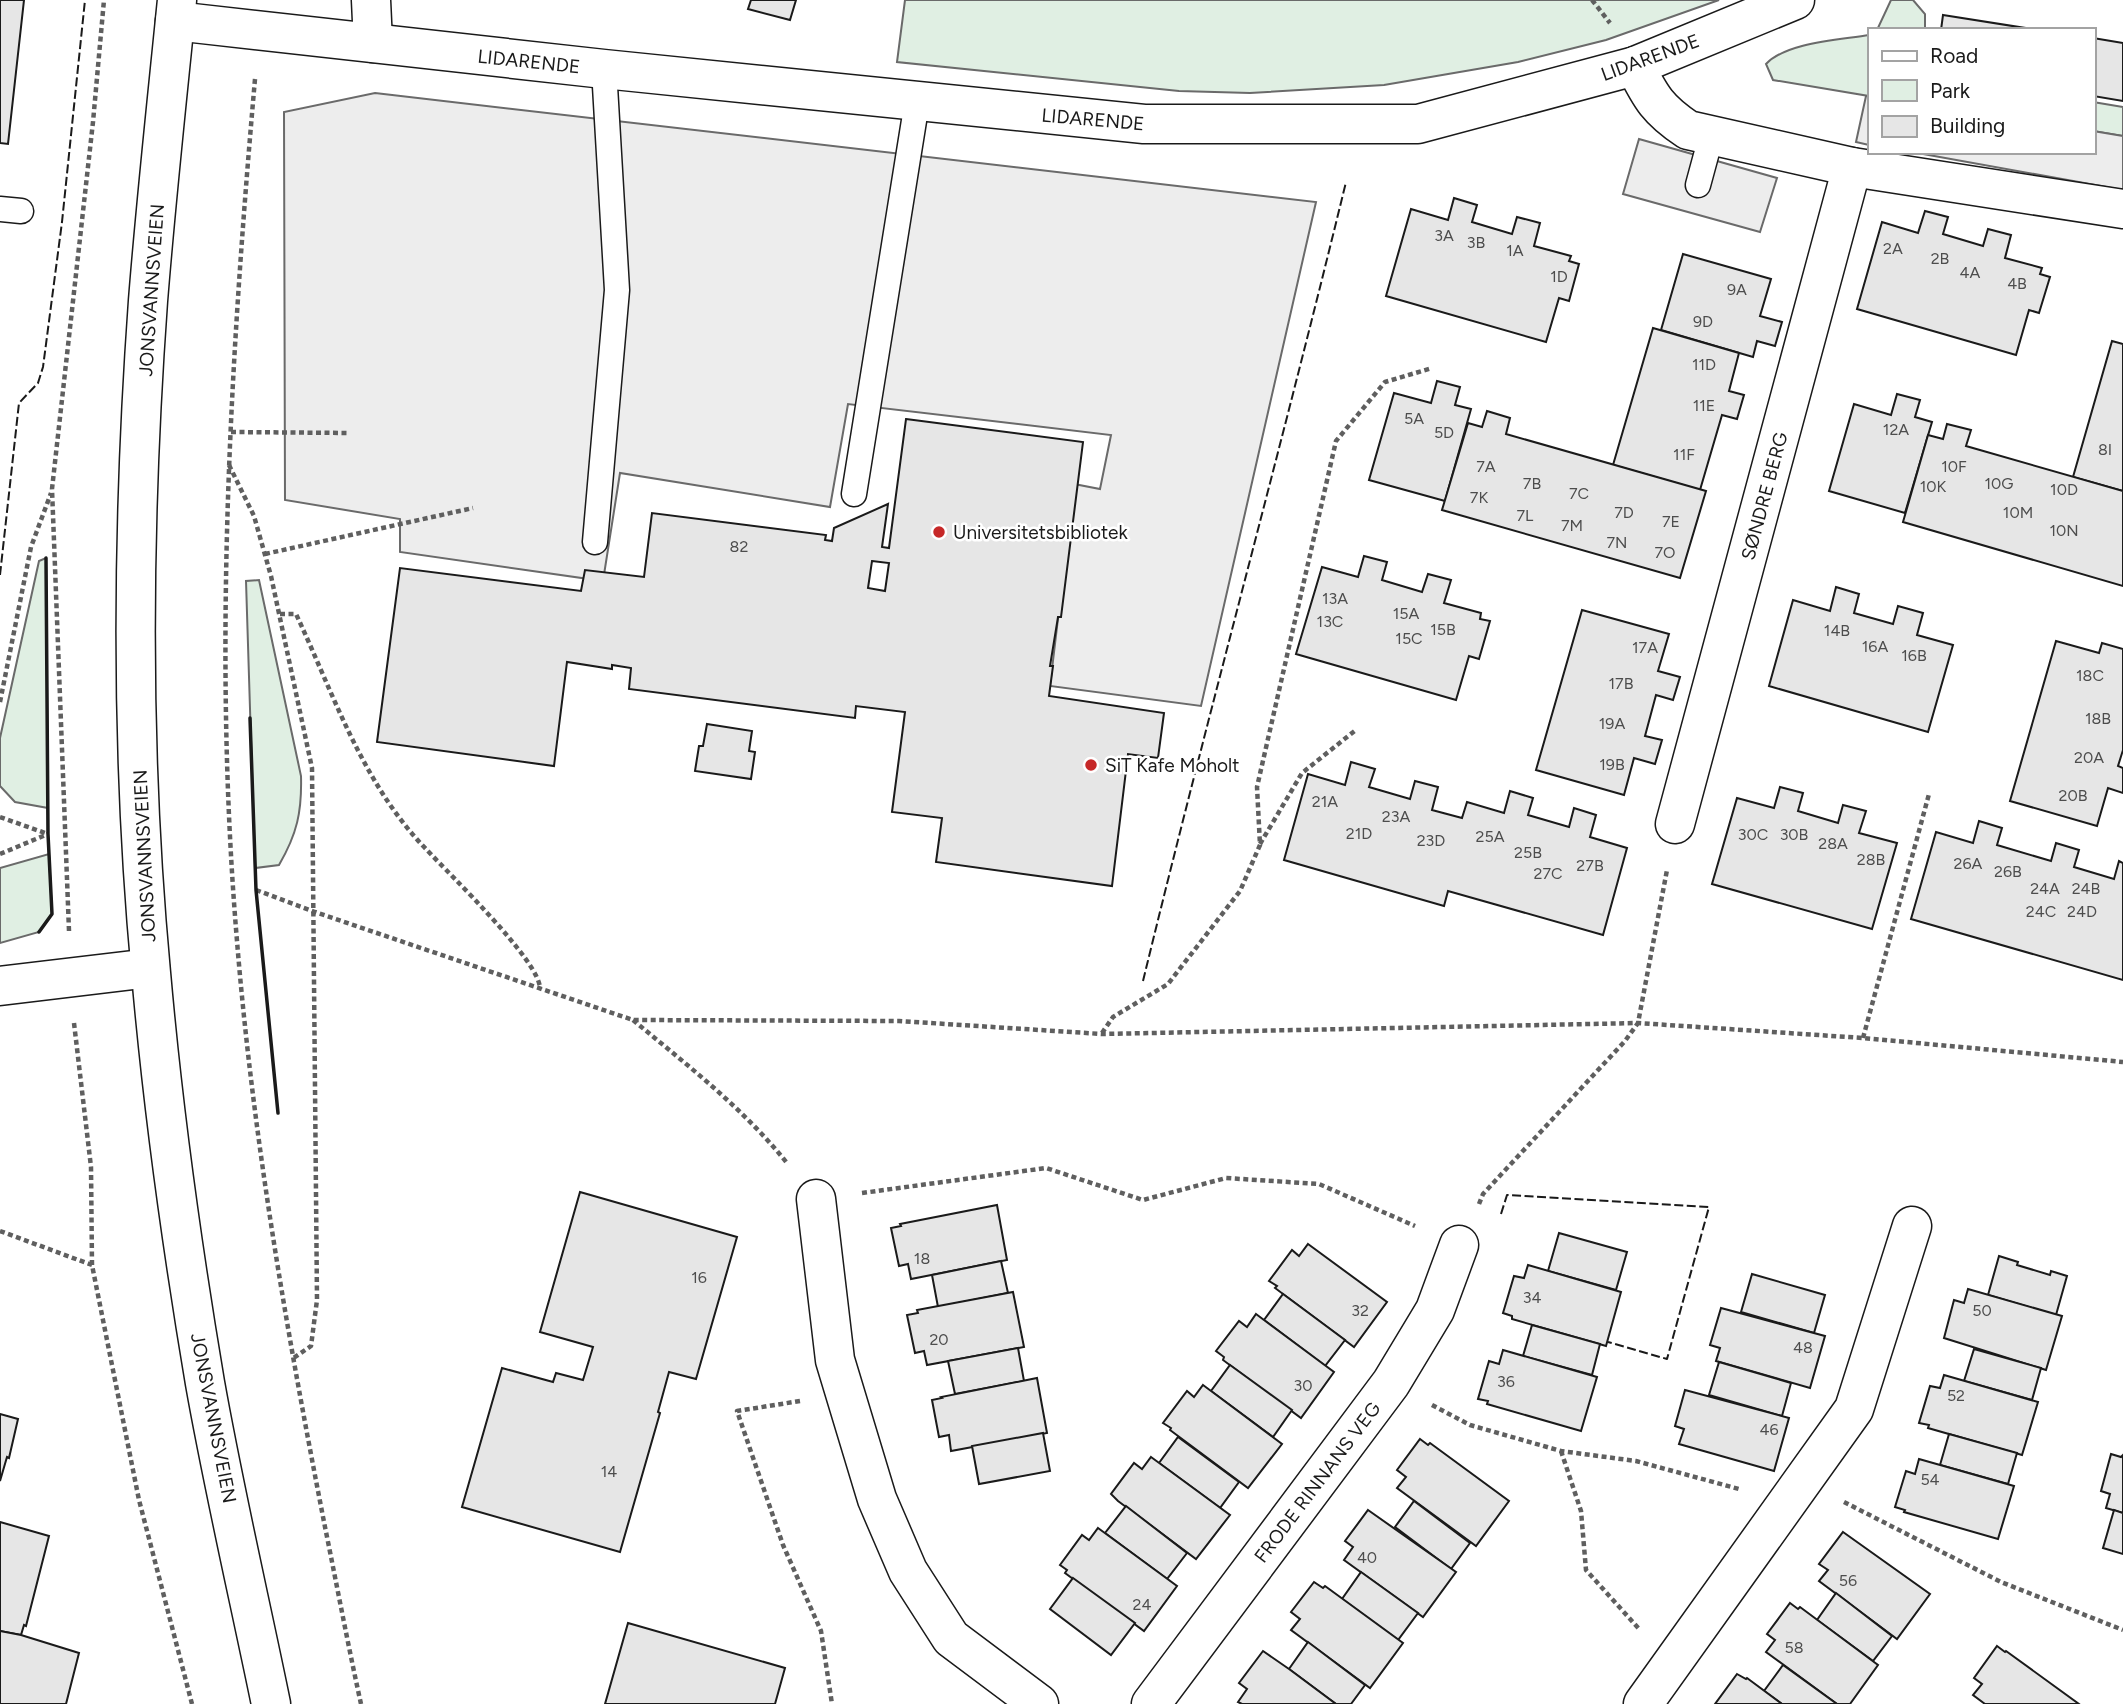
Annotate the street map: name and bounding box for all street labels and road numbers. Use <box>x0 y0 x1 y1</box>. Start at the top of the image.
street label: LIDARENDE <box>1598 29 1703 86</box>
street label: LIDARENDE <box>476 45 581 78</box>
street label: LIDARENDE <box>1041 104 1145 135</box>
street label: JONSVANNSVEIEN <box>134 203 169 377</box>
street label: SØNDRE BERG <box>1736 430 1793 563</box>
street label: JONSVANNSVEIEN <box>128 769 161 943</box>
street label: JONSVANNSVEIEN <box>186 1331 241 1505</box>
street label: FRODE RINNANS VEG <box>1249 1397 1385 1567</box>

